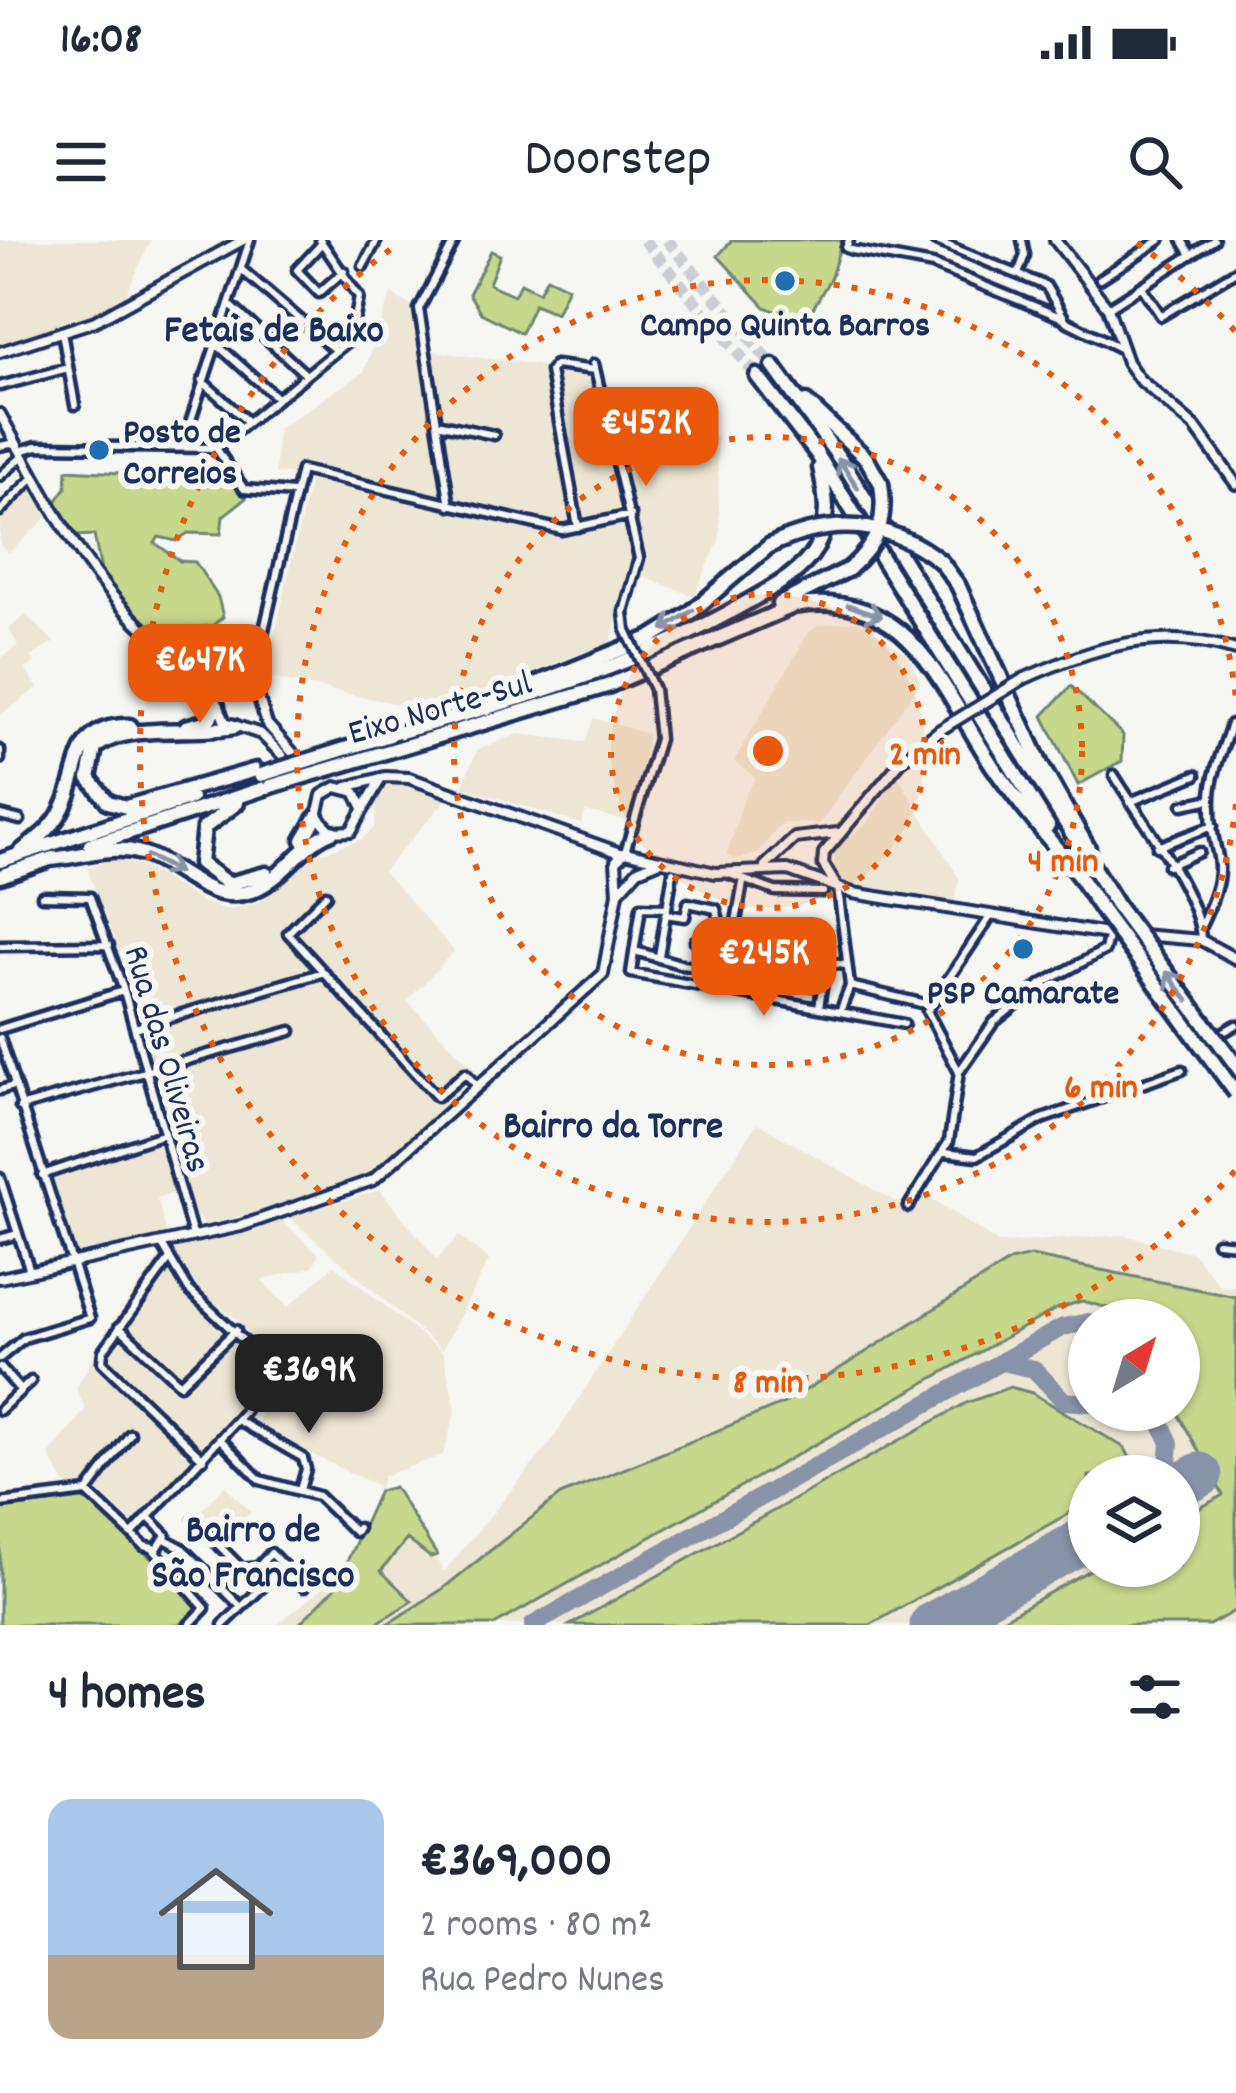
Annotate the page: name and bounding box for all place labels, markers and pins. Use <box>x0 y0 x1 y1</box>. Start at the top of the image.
marker: Campo Quinta Barros <box>772 268 798 294</box>
place label: Campo Quinta Barros <box>640 302 930 354</box>
pin: €452K <box>562 387 730 489</box>
place label: Posto de Correios <box>123 409 241 502</box>
marker: Posto de Correios <box>86 437 112 463</box>
pin: €647K <box>116 624 284 726</box>
centre of rings <box>747 730 789 772</box>
pin: €245K <box>680 917 848 1019</box>
marker: PSP Camarate <box>1010 936 1036 962</box>
place label: PSP Camarate <box>927 970 1119 1022</box>
pin: €369K <box>225 1334 393 1436</box>

